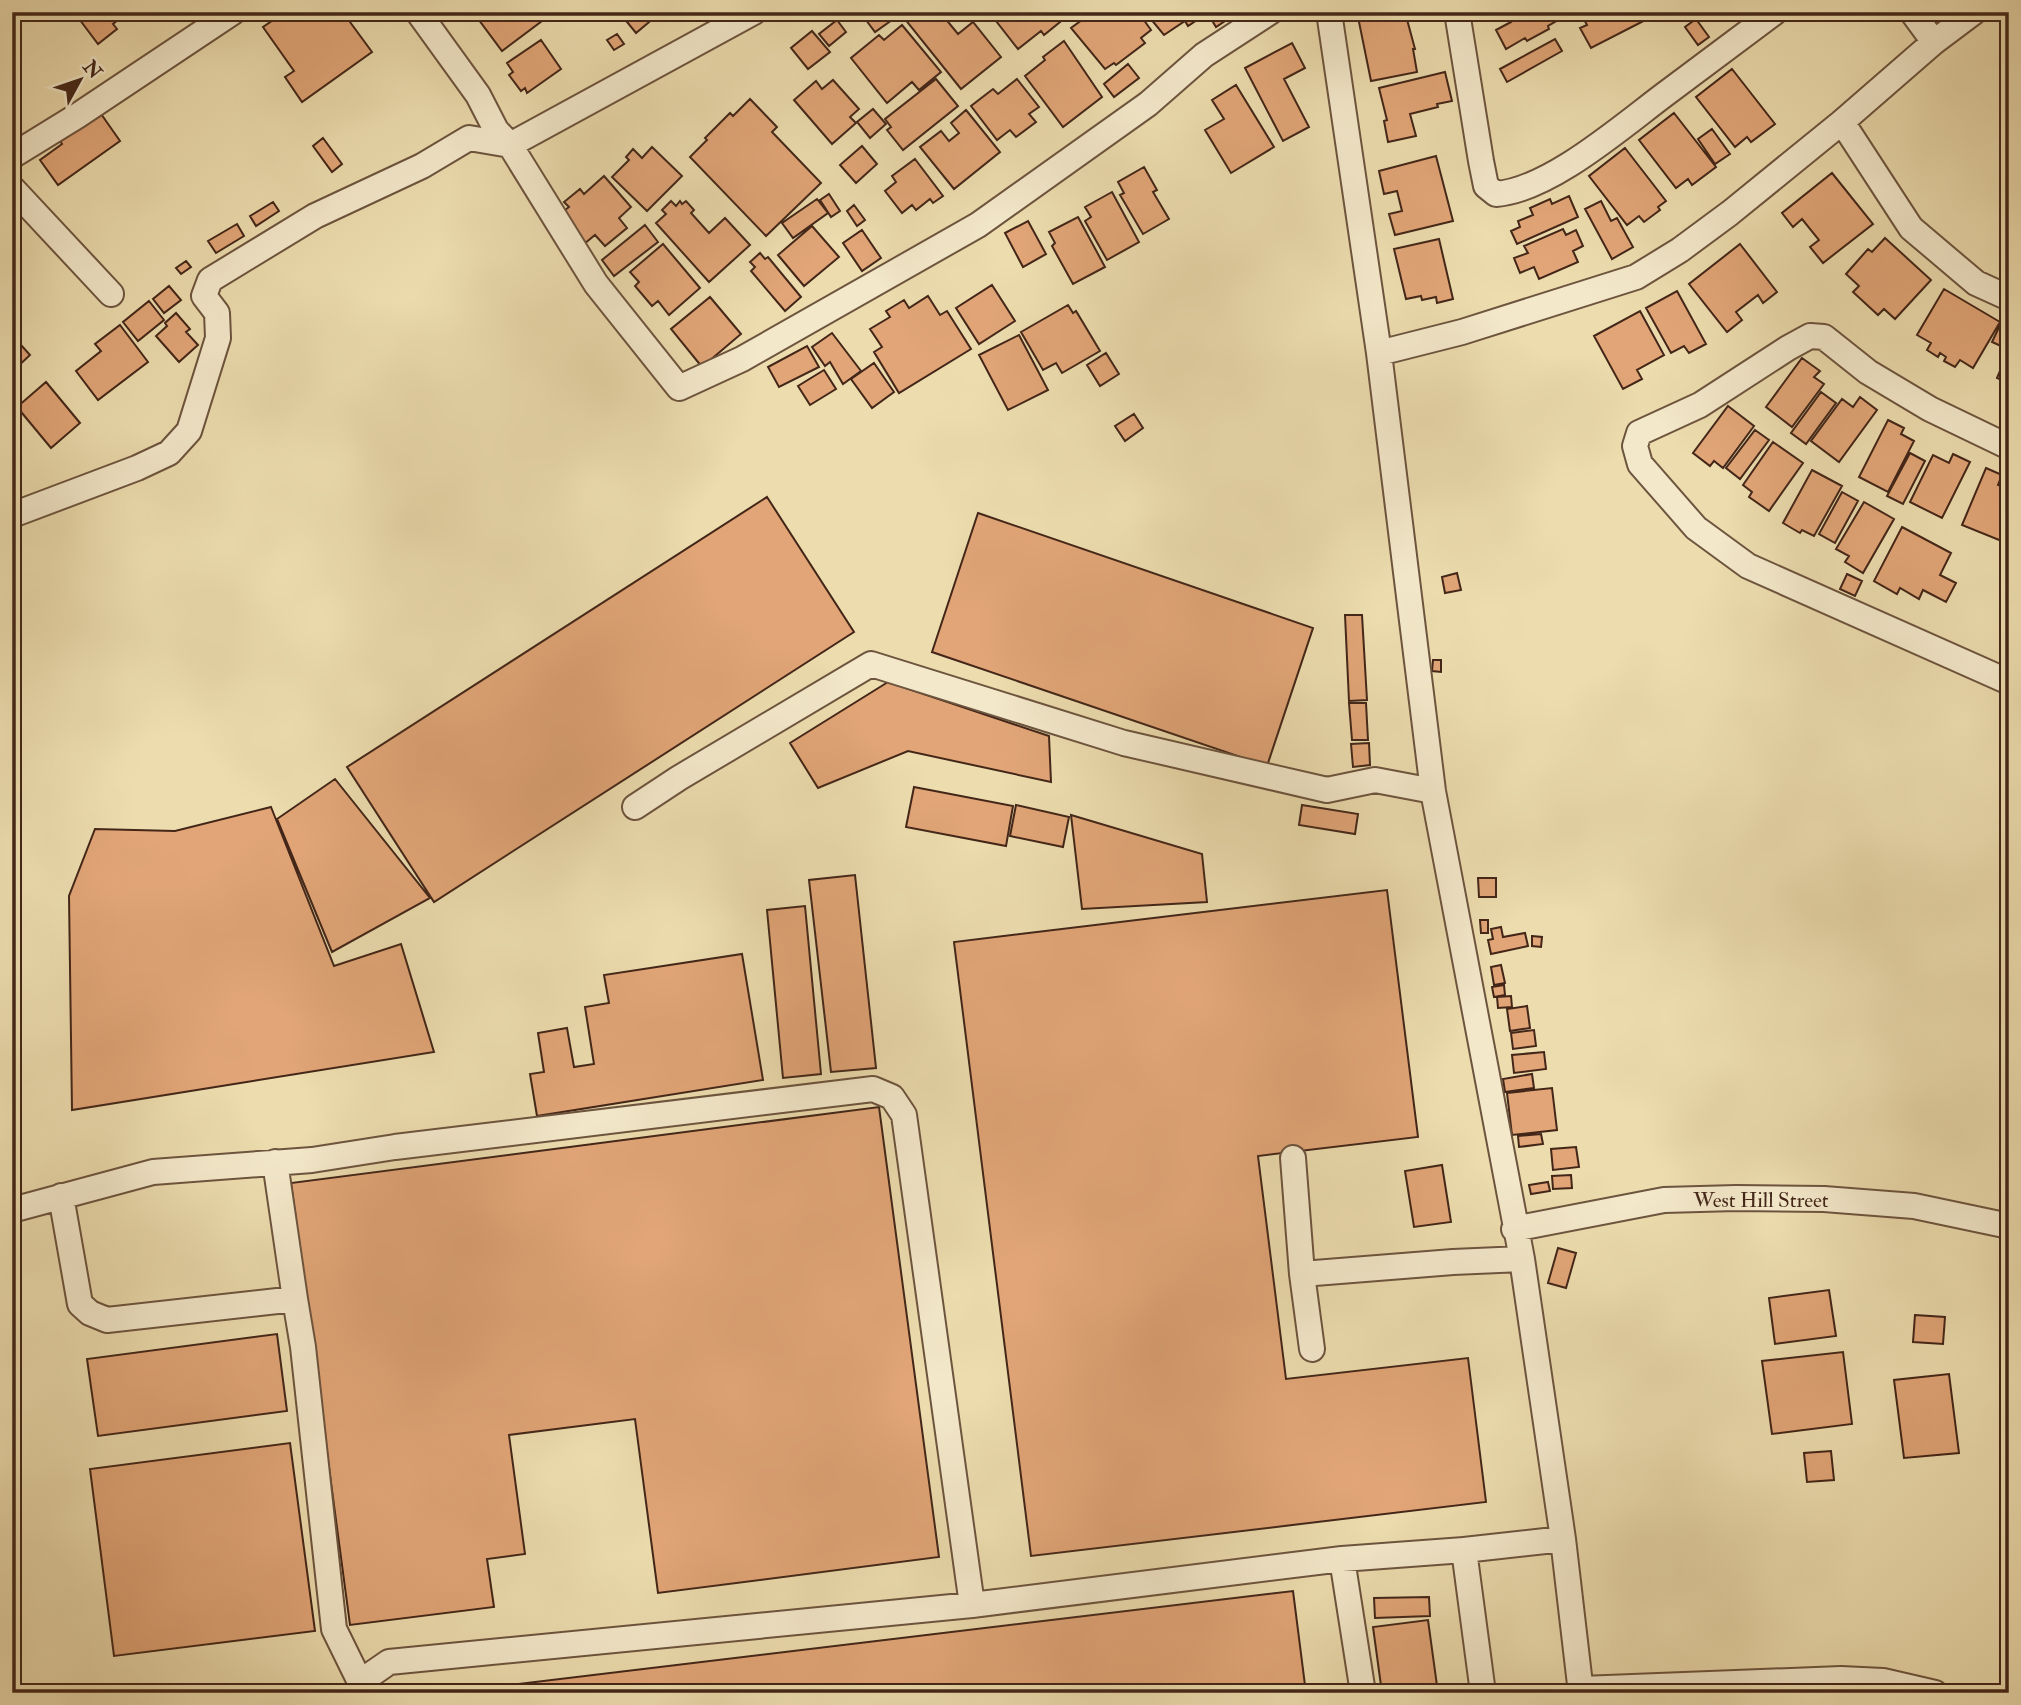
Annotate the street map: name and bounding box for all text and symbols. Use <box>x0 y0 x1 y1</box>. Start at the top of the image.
north arrow <box>46 46 116 116</box>
text: N <box>77 55 108 85</box>
street label: West Hill Street <box>1692 1187 1829 1214</box>

